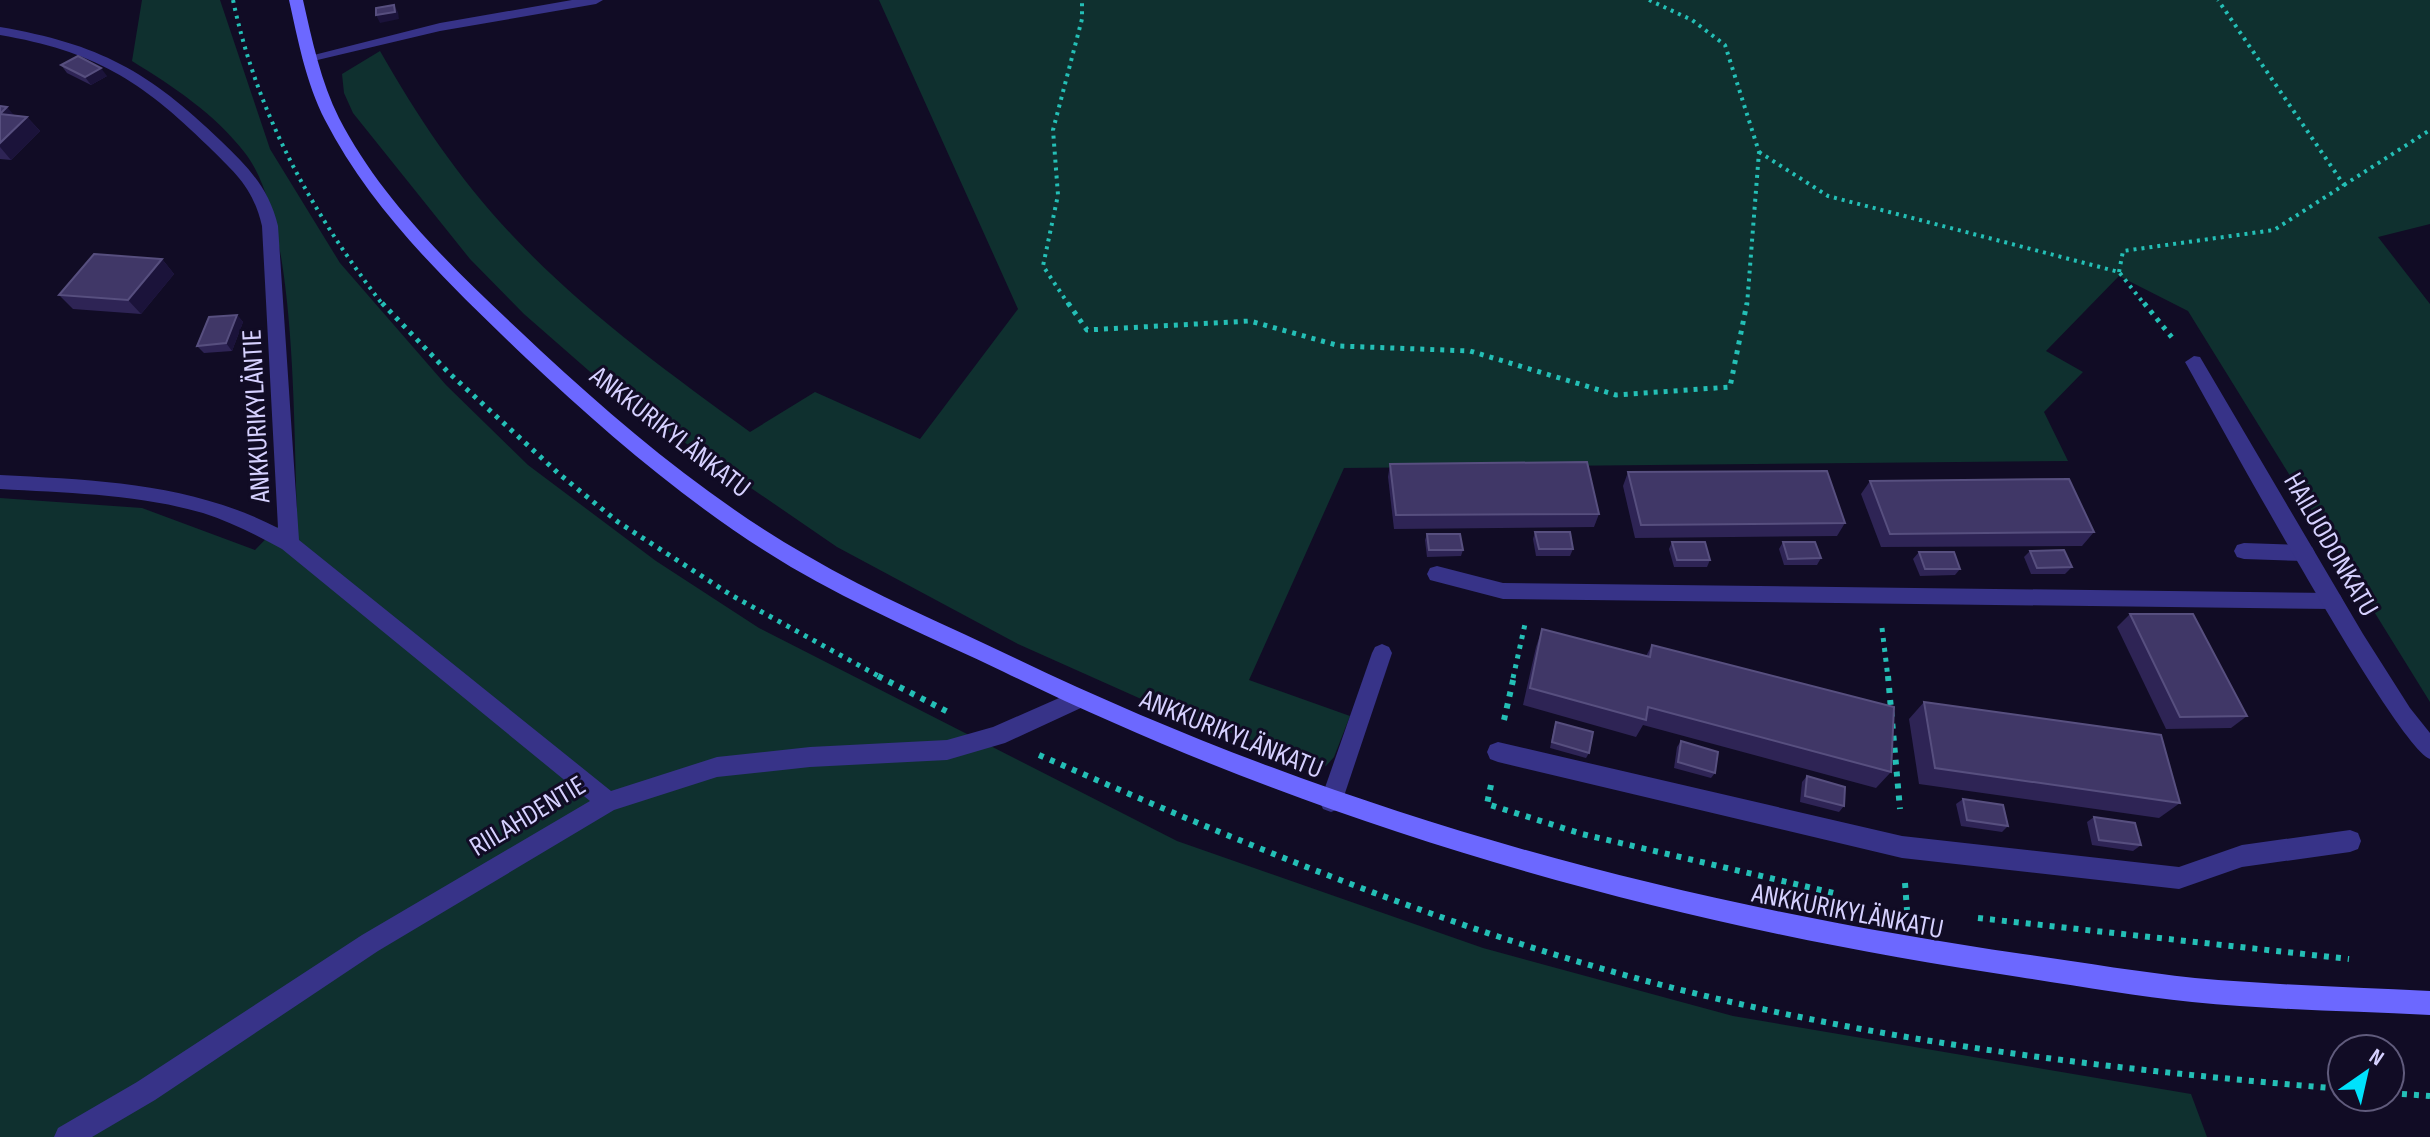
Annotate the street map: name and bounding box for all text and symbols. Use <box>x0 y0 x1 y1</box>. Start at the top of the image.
street label: ANKKURIKYLÄNTIE <box>235 328 278 505</box>
street label: ANKKURIKYLÄNKATU <box>583 359 757 505</box>
street label: HAILUODONKATU <box>2276 467 2385 622</box>
street label: ANKKURIKYLÄNKATU <box>1134 682 1328 786</box>
street label: RIILAHDENTIE <box>464 769 592 864</box>
street label: ANKKURIKYLÄNKATU <box>1748 877 1946 946</box>
north arrow <box>2326 1033 2406 1113</box>
text: N <box>2364 1043 2389 1072</box>

